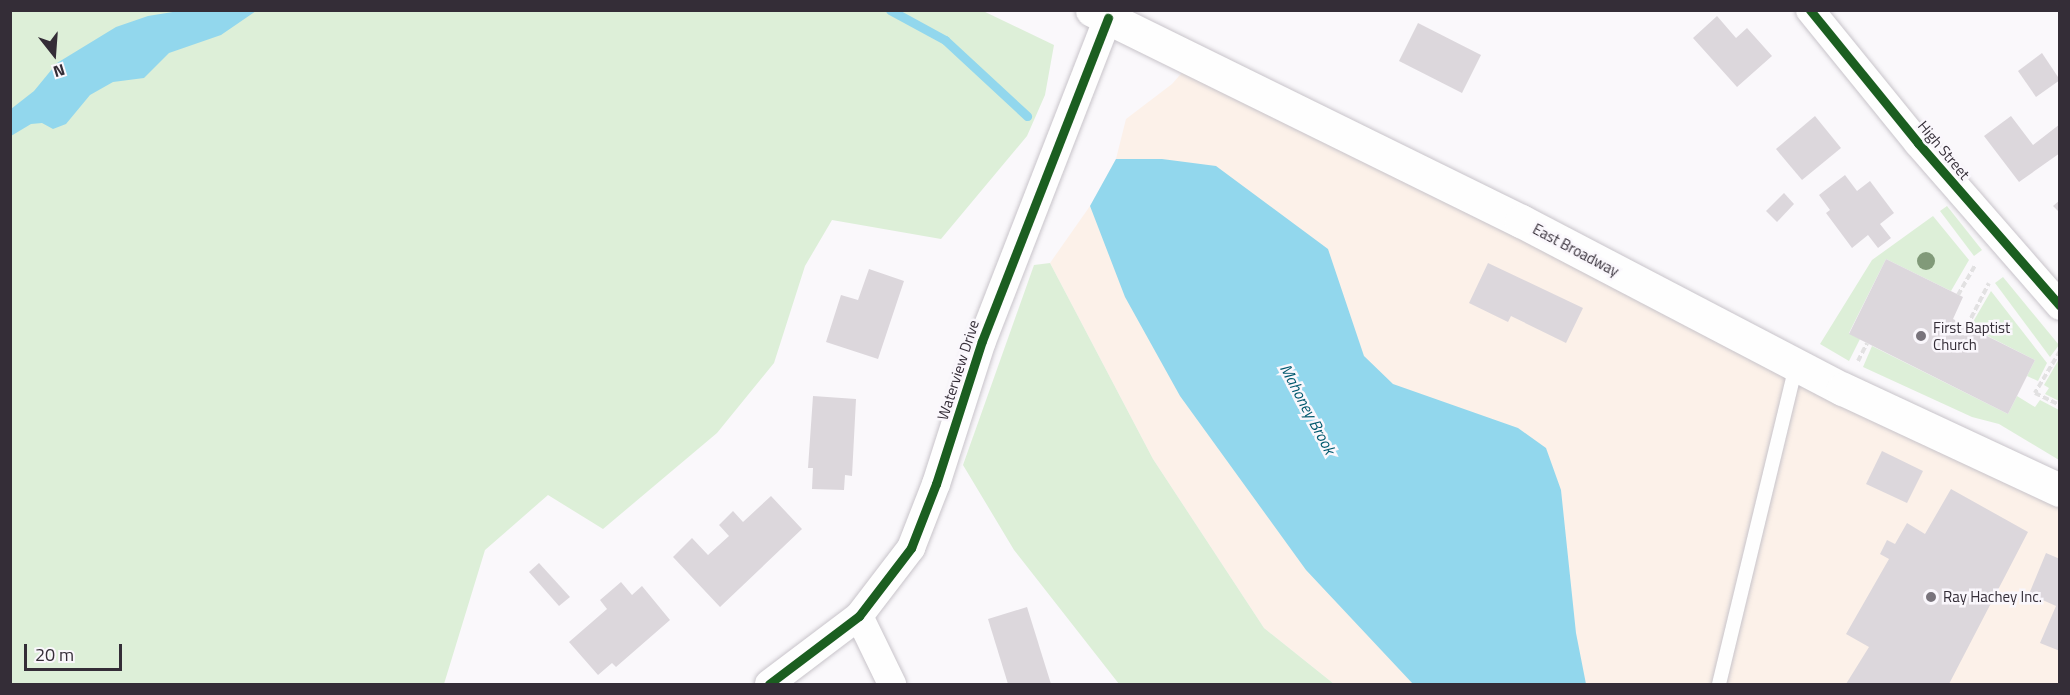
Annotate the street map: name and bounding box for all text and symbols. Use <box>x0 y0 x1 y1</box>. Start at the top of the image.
north arrow <box>24 24 84 84</box>
text: N <box>50 58 68 84</box>
street label: High Street <box>1914 117 1974 183</box>
street label: East Broadway <box>1530 220 1622 280</box>
street label: Waterview Drive <box>933 318 983 422</box>
place label: First Baptist Church <box>1933 318 2010 353</box>
marker: First Baptist Church <box>1914 329 1928 343</box>
water label: Mahoney Brook <box>1276 361 1340 457</box>
place label: Ray Hachey Inc. <box>1943 588 2042 606</box>
marker: Ray Hachey Inc. <box>1924 590 1938 604</box>
scale bar <box>27 632 124 670</box>
text: 20 m <box>35 641 74 668</box>

